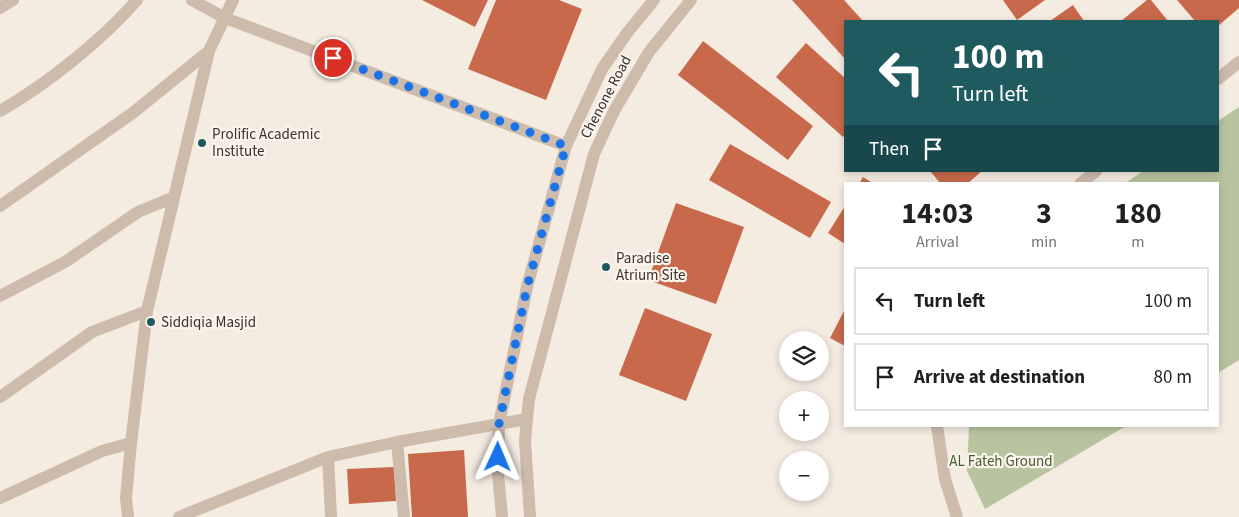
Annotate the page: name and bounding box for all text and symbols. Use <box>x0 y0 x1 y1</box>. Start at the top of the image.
text: 100 m <box>952 32 1044 82</box>
pin <box>312 37 354 79</box>
icon: left <box>869 40 934 105</box>
icon: arrive <box>319 44 347 72</box>
street label: Chenone Road <box>575 52 637 142</box>
text: Turn left <box>952 78 1028 110</box>
place label: Prolific Academic Institute <box>212 124 320 162</box>
icon: arrive <box>919 135 947 163</box>
text: Then <box>869 136 909 163</box>
marker: Prolific Academic Institute <box>196 137 208 149</box>
text: 14:03 <box>901 192 974 235</box>
text: 3 <box>1036 192 1052 235</box>
text: 180 <box>1114 192 1162 235</box>
text: Arrival <box>916 231 959 253</box>
text: min <box>1031 231 1057 253</box>
text: m <box>1131 231 1145 253</box>
place label: Paradise Atrium Site <box>616 248 686 286</box>
marker: Paradise Atrium Site <box>600 261 612 273</box>
icon: left <box>871 287 899 315</box>
text: Turn left <box>914 288 985 315</box>
text: 100 m <box>1144 288 1192 315</box>
place label: Siddiqia Masjid <box>161 312 256 333</box>
marker: Siddiqia Masjid <box>145 316 157 328</box>
map controls <box>779 331 829 501</box>
button: layers <box>779 331 829 381</box>
icon: arrive <box>871 363 899 391</box>
text: Arrive at destination <box>914 364 1085 391</box>
text: 80 m <box>1154 364 1192 391</box>
button: + <box>779 391 829 441</box>
position arrow <box>471 430 523 482</box>
button: − <box>779 451 829 501</box>
park label: AL Fateh Ground <box>949 451 1053 472</box>

